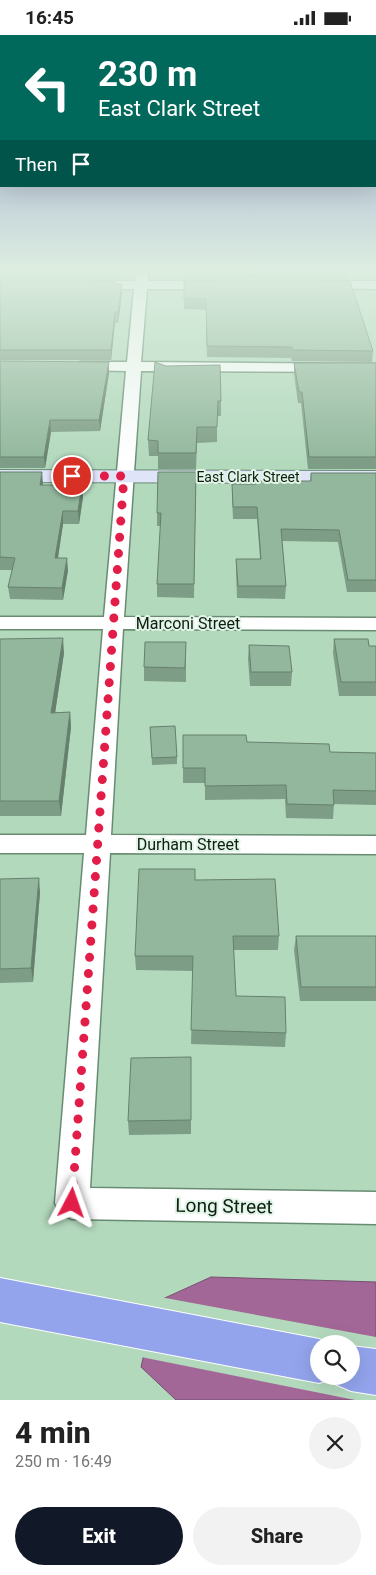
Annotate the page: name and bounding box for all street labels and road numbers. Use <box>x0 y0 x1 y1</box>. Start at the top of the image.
street label: East Clark Street <box>196 469 300 485</box>
street label: Marconi Street <box>136 614 240 633</box>
street label: Durham Street <box>137 835 239 854</box>
street label: Long Street <box>175 1194 273 1218</box>

